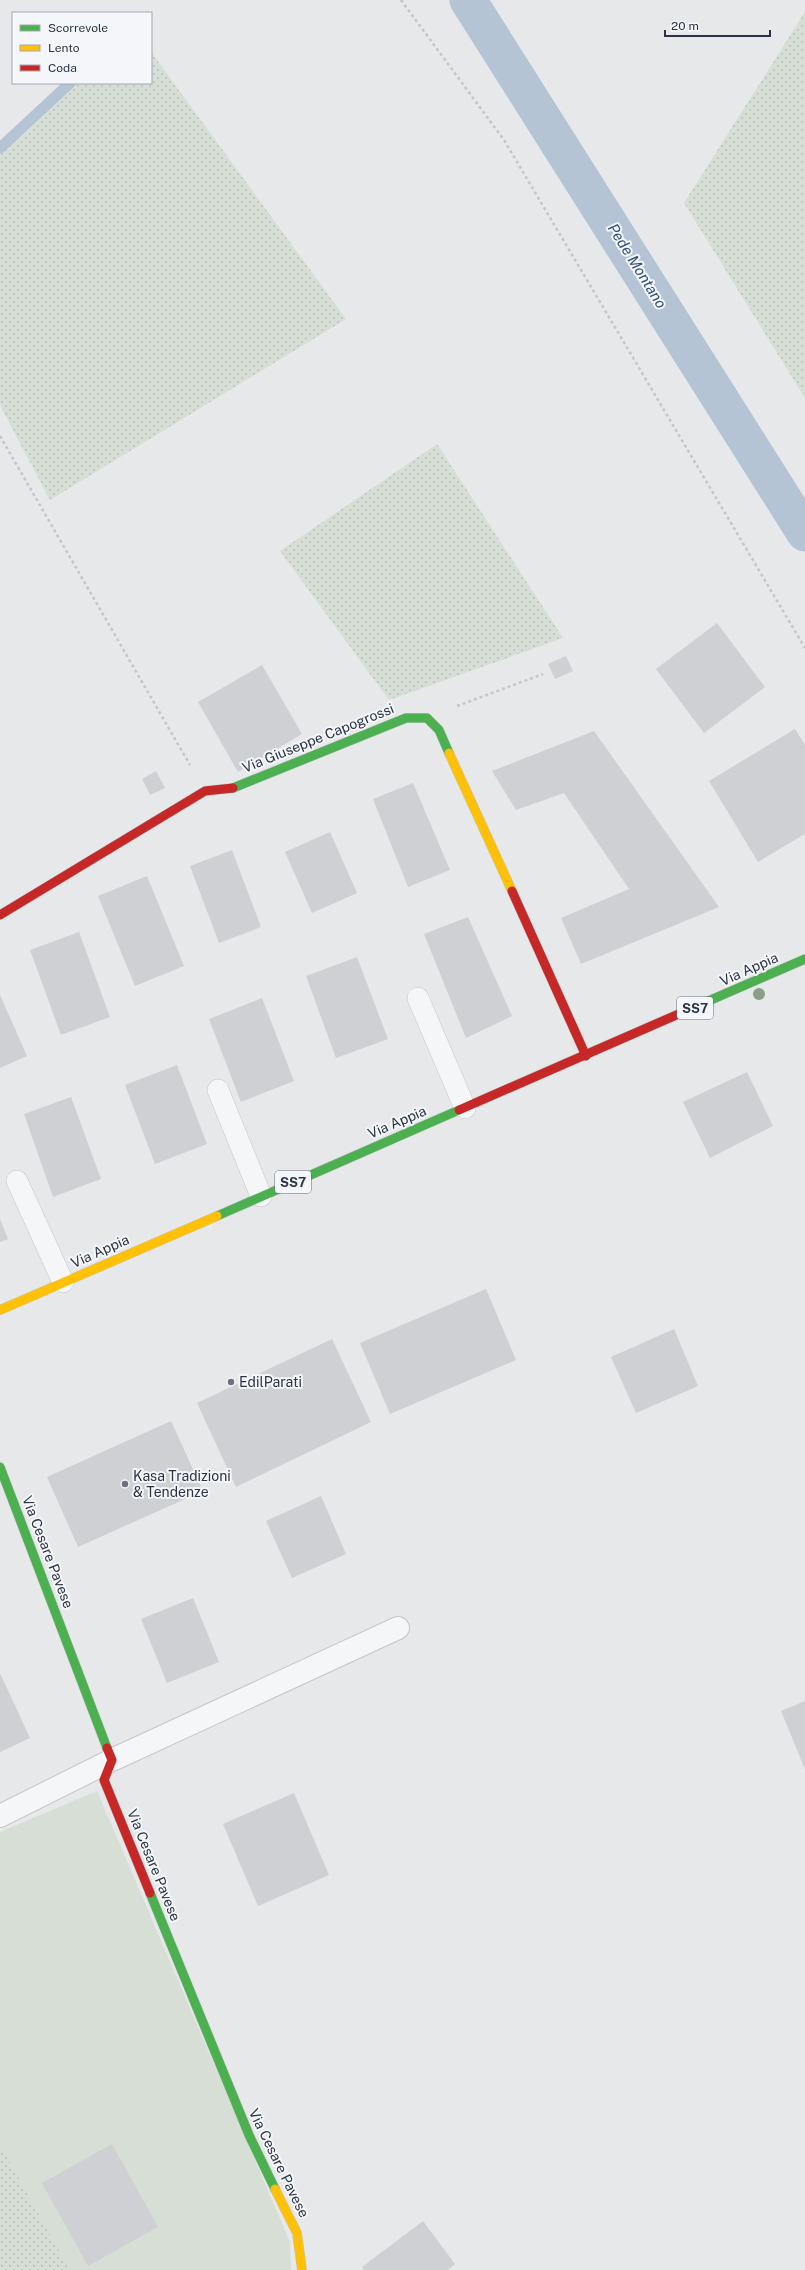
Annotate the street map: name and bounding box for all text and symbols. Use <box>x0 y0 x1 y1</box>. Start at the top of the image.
legend <box>12 12 152 84</box>
scale bar <box>665 12 770 38</box>
text: 20 m <box>671 19 699 33</box>
text: Scorrevole <box>48 21 108 35</box>
text: Lento <box>48 41 80 55</box>
text: Coda <box>48 61 77 75</box>
water label: Pede Montano <box>605 220 670 311</box>
street label: Via Giuseppe Capogrossi <box>240 700 396 776</box>
street label: Via Appia <box>717 949 781 989</box>
road number: SS7 <box>677 997 713 1019</box>
street label: Via Appia <box>365 1103 429 1141</box>
road number: SS7 <box>275 1171 311 1193</box>
street label: Via Appia <box>68 1231 132 1271</box>
place label: EdilParati <box>239 1374 302 1390</box>
marker: EdilParati <box>226 1377 236 1387</box>
place label: Kasa Tradizioni & Tendenze <box>133 1468 231 1500</box>
marker: Kasa Tradizioni & Tendenze <box>120 1479 130 1489</box>
street label: Via Cesare Pavese <box>19 1494 77 1611</box>
street label: Via Cesare Pavese <box>124 1807 184 1923</box>
street label: Via Cesare Pavese <box>246 2106 312 2220</box>

